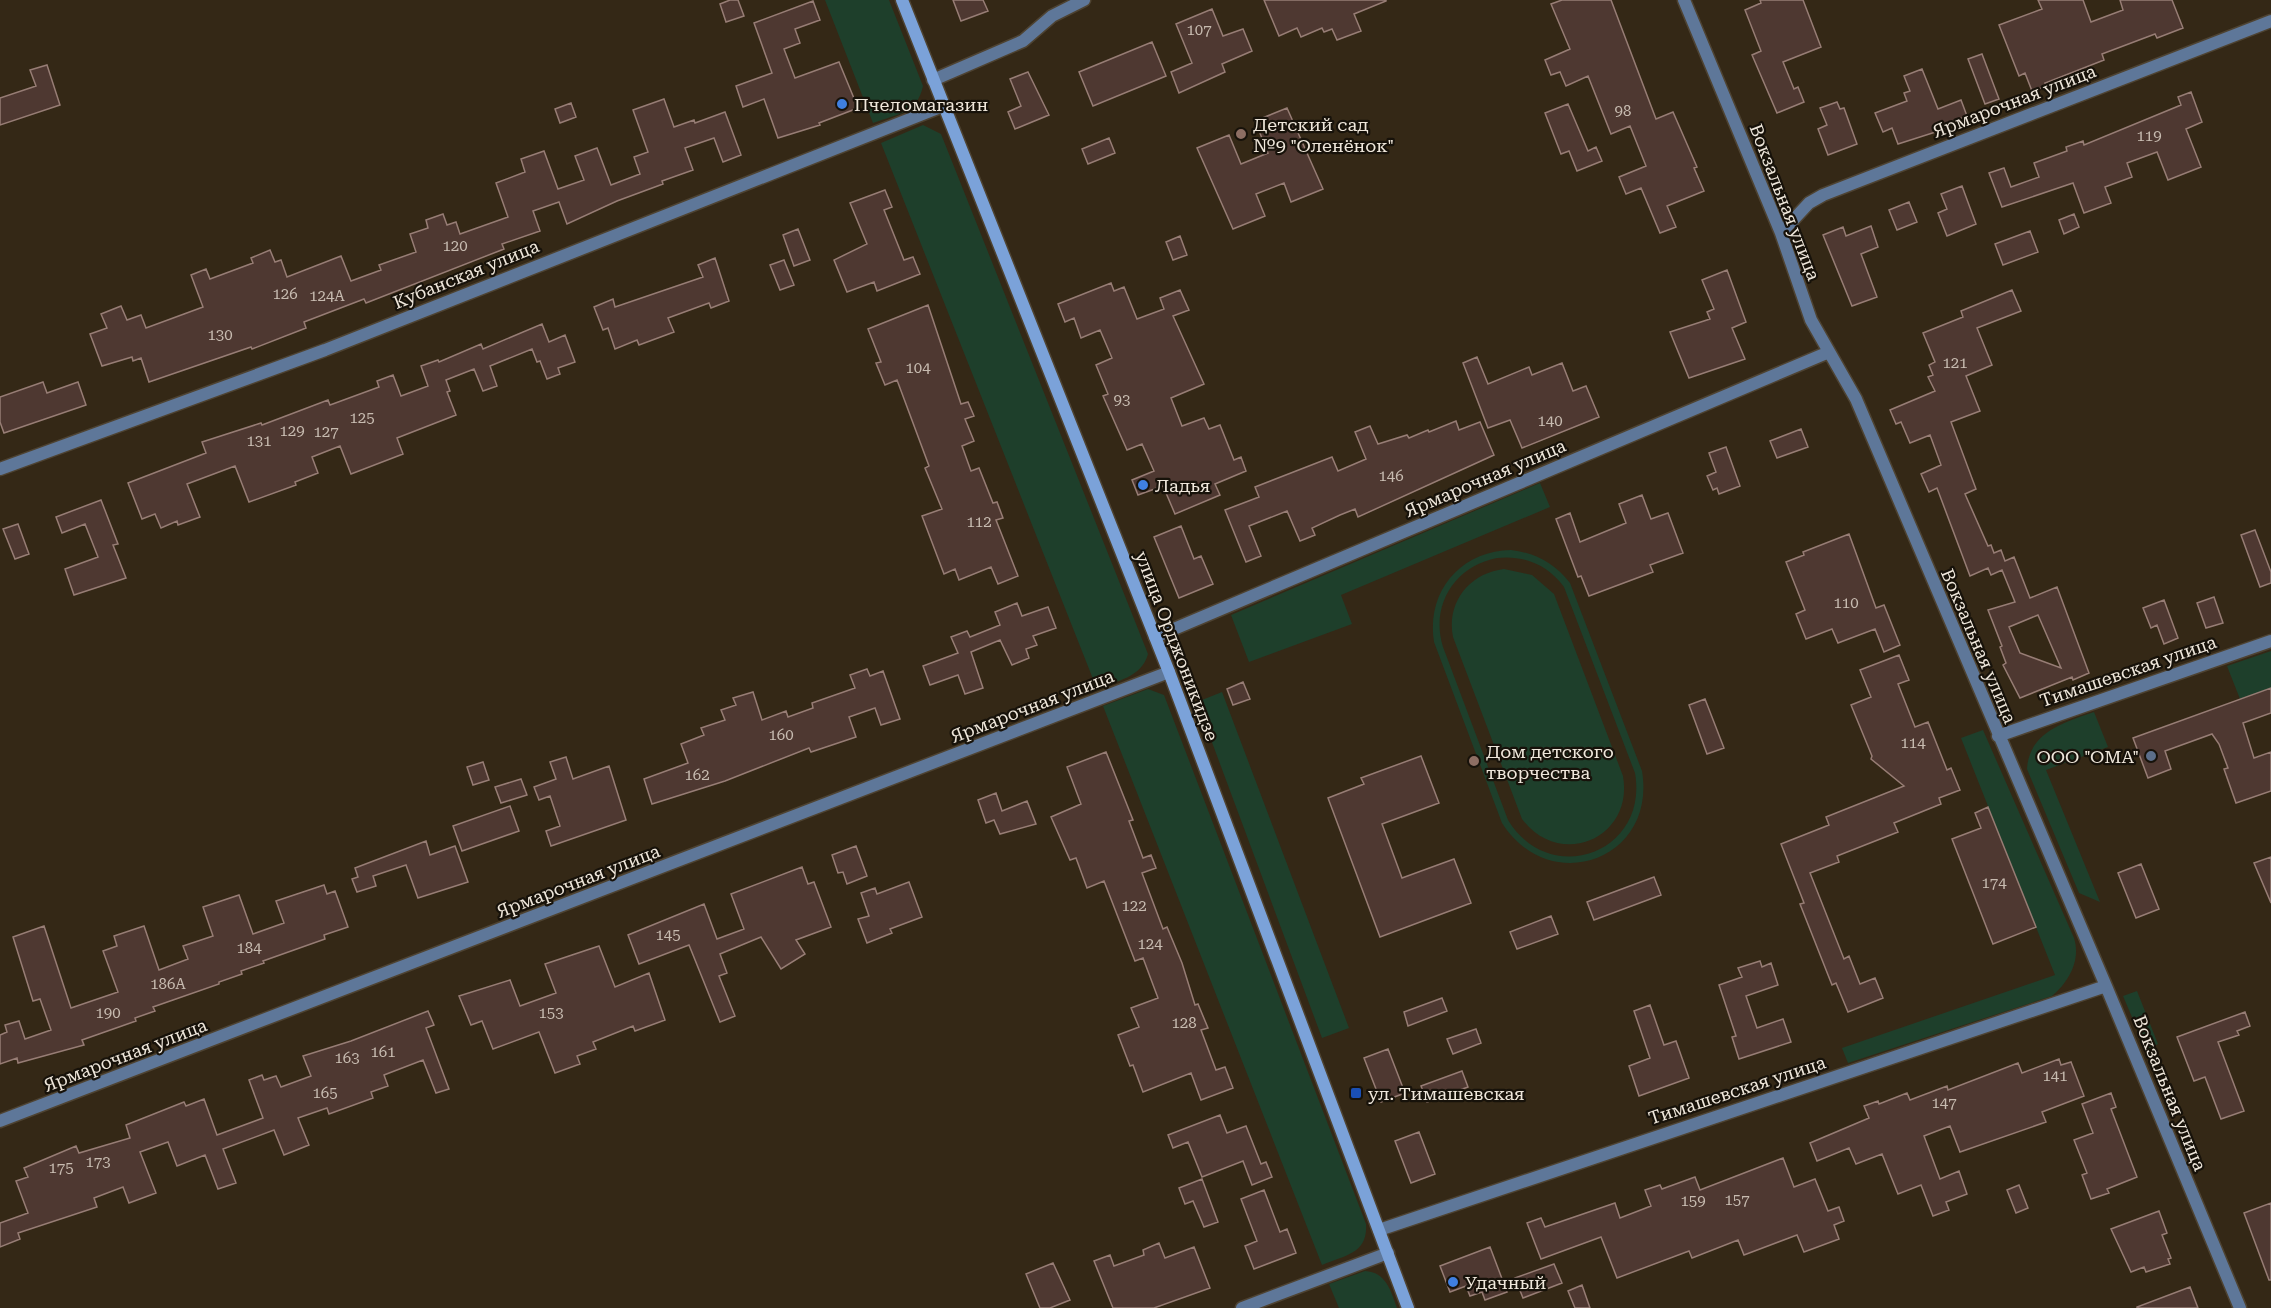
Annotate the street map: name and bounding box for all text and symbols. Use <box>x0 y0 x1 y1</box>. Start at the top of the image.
house number: 107 <box>1186 21 1212 39</box>
street label: Ярмарочная улица <box>1929 60 2099 142</box>
place label: Пчеломагазин <box>854 94 988 115</box>
marker: Пчеломагазин <box>835 97 849 111</box>
house number: 98 <box>1615 102 1631 120</box>
place label: Детский сад №9 "Оленёнок" <box>1253 114 1394 156</box>
street label: Вокзальная улица <box>1745 121 1825 283</box>
marker: Детский сад №9 "Оленёнок" <box>1234 127 1248 141</box>
house number: 119 <box>2136 127 2162 145</box>
street label: Кубанская улица <box>390 235 542 313</box>
house number: 120 <box>442 237 468 255</box>
house number: 126 <box>272 285 298 303</box>
house number: 124А <box>309 287 345 305</box>
house number: 130 <box>207 326 233 344</box>
house number: 121 <box>1942 354 1968 372</box>
house number: 104 <box>905 359 931 377</box>
house number: 93 <box>1114 391 1130 409</box>
house number: 125 <box>349 409 375 427</box>
house number: 140 <box>1537 412 1563 430</box>
house number: 129 <box>279 422 305 440</box>
house number: 127 <box>313 423 339 441</box>
house number: 131 <box>246 432 272 450</box>
street label: Ярмарочная улица <box>1401 434 1569 522</box>
house number: 146 <box>1378 467 1404 485</box>
place label: Ладья <box>1155 475 1210 496</box>
marker: Ладья <box>1136 478 1150 492</box>
house number: 112 <box>966 513 992 531</box>
street label: улица Орджоникидзе <box>1131 548 1223 744</box>
street label: Вокзальная улица <box>1937 566 2021 727</box>
house number: 110 <box>1833 594 1859 612</box>
street label: Тимашевская улица <box>2037 631 2219 711</box>
street label: Ярмарочная улица <box>947 665 1117 747</box>
house number: 160 <box>768 726 794 744</box>
house number: 114 <box>1900 734 1926 752</box>
place label: Дом детского творчества <box>1486 741 1614 783</box>
place label: ООО "ОМА" <box>2037 746 2139 767</box>
marker: ООО "ОМА" <box>2144 749 2158 763</box>
marker: Дом детского творчества <box>1467 754 1481 768</box>
house number: 162 <box>684 766 710 784</box>
street label: Ярмарочная улица <box>493 840 663 922</box>
house number: 174 <box>1981 874 2007 892</box>
house number: 122 <box>1121 897 1147 915</box>
house number: 145 <box>655 926 681 944</box>
house number: 124 <box>1137 935 1163 953</box>
house number: 184 <box>236 939 262 957</box>
house number: 186А <box>150 975 186 993</box>
house number: 190 <box>95 1004 121 1022</box>
house number: 153 <box>538 1004 564 1022</box>
street label: Вокзальная улица <box>2129 1012 2211 1174</box>
street label: Ярмарочная улица <box>40 1014 210 1096</box>
house number: 128 <box>1171 1014 1197 1032</box>
house number: 161 <box>370 1043 396 1061</box>
house number: 163 <box>334 1049 360 1067</box>
street label: Тимашевская улица <box>1646 1051 1829 1129</box>
house number: 141 <box>2042 1067 2068 1085</box>
place label: ул. Тимашевская <box>1368 1083 1524 1104</box>
house number: 165 <box>312 1084 338 1102</box>
marker: ул. Тимашевская <box>1349 1086 1363 1100</box>
house number: 147 <box>1931 1094 1957 1112</box>
house number: 173 <box>85 1153 111 1171</box>
house number: 175 <box>48 1159 74 1177</box>
house number: 157 <box>1724 1191 1750 1209</box>
house number: 159 <box>1680 1192 1706 1210</box>
place label: Удачный <box>1465 1272 1546 1293</box>
marker: Удачный <box>1446 1275 1460 1289</box>

